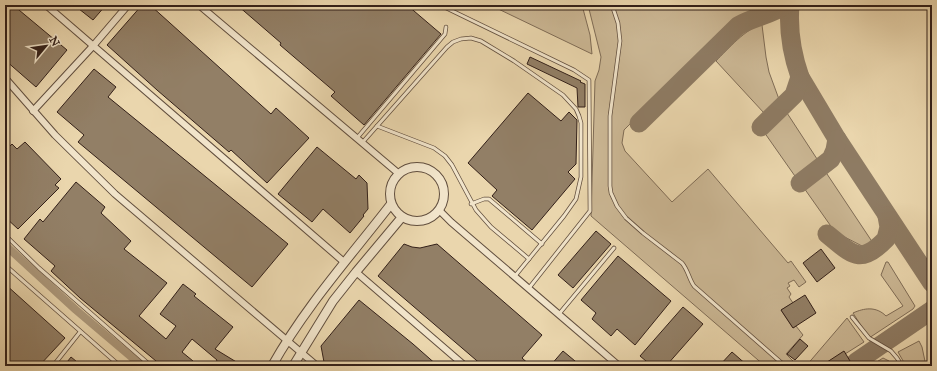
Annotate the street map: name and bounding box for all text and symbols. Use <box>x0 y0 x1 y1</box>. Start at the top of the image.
north arrow <box>26 26 66 66</box>
text: N <box>46 34 63 49</box>

